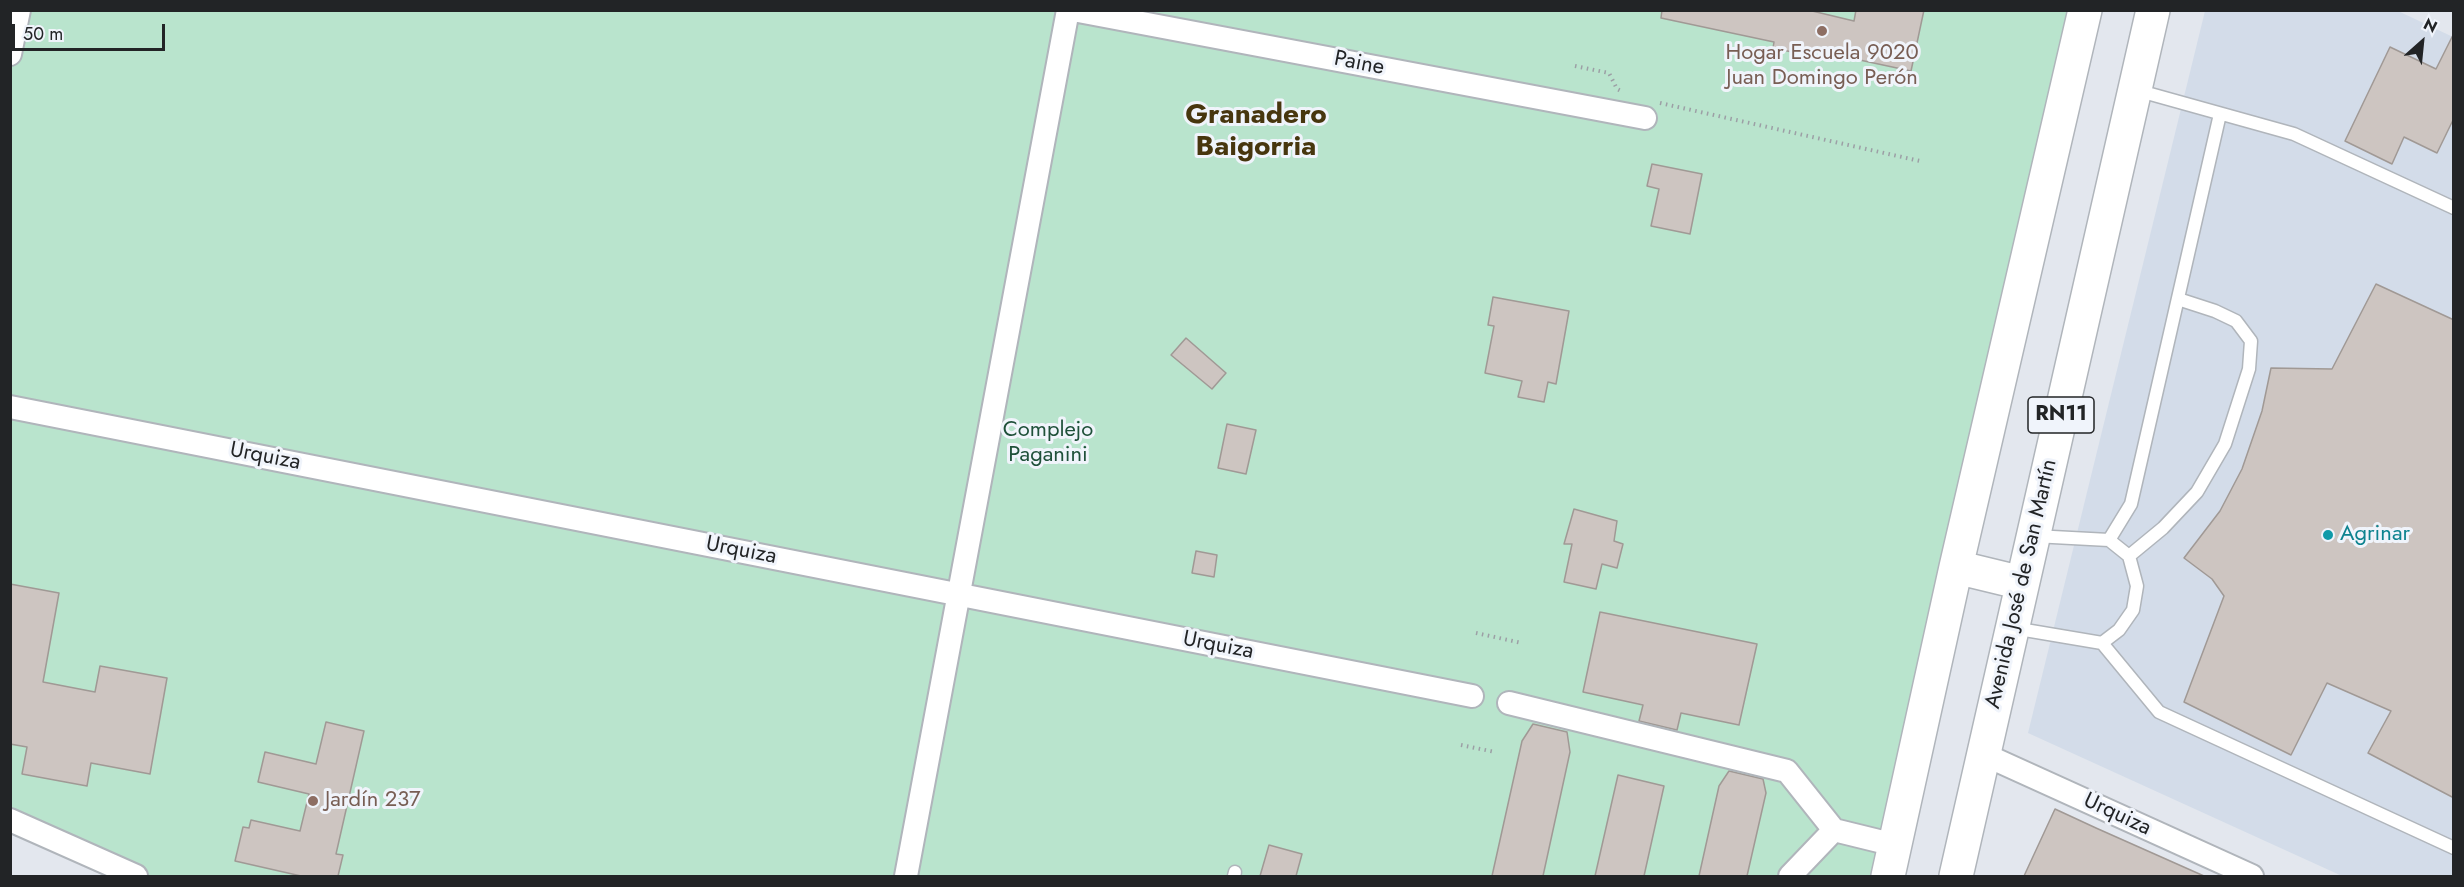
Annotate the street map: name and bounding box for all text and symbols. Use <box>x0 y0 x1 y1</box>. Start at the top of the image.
scale bar <box>15 12 168 50</box>
north arrow <box>2392 12 2452 72</box>
text: N <box>2420 12 2441 39</box>
text: 50 m <box>23 21 63 47</box>
marker: Hogar Escuela 9020 Juan Domingo Perón <box>1815 24 1829 38</box>
place label: Hogar Escuela 9020 Juan Domingo Perón <box>1725 41 1919 92</box>
street label: Paine <box>1332 46 1386 82</box>
district label: Granadero Baigorria <box>1185 99 1327 165</box>
road number: RN11 <box>2028 397 2094 433</box>
park label: Complejo Paganini <box>1003 418 1093 470</box>
street label: Urquiza <box>227 437 303 477</box>
street label: Avenida José de San Martín <box>1980 457 2064 711</box>
place label: Agrinar <box>2340 522 2410 548</box>
marker: Agrinar <box>2321 528 2335 542</box>
street label: Urquiza <box>703 531 779 571</box>
street label: Urquiza <box>1180 626 1256 666</box>
place label: Jardín 237 <box>325 788 421 814</box>
street label: Urquiza <box>2079 788 2155 842</box>
marker: Jardín 237 <box>306 794 320 808</box>

